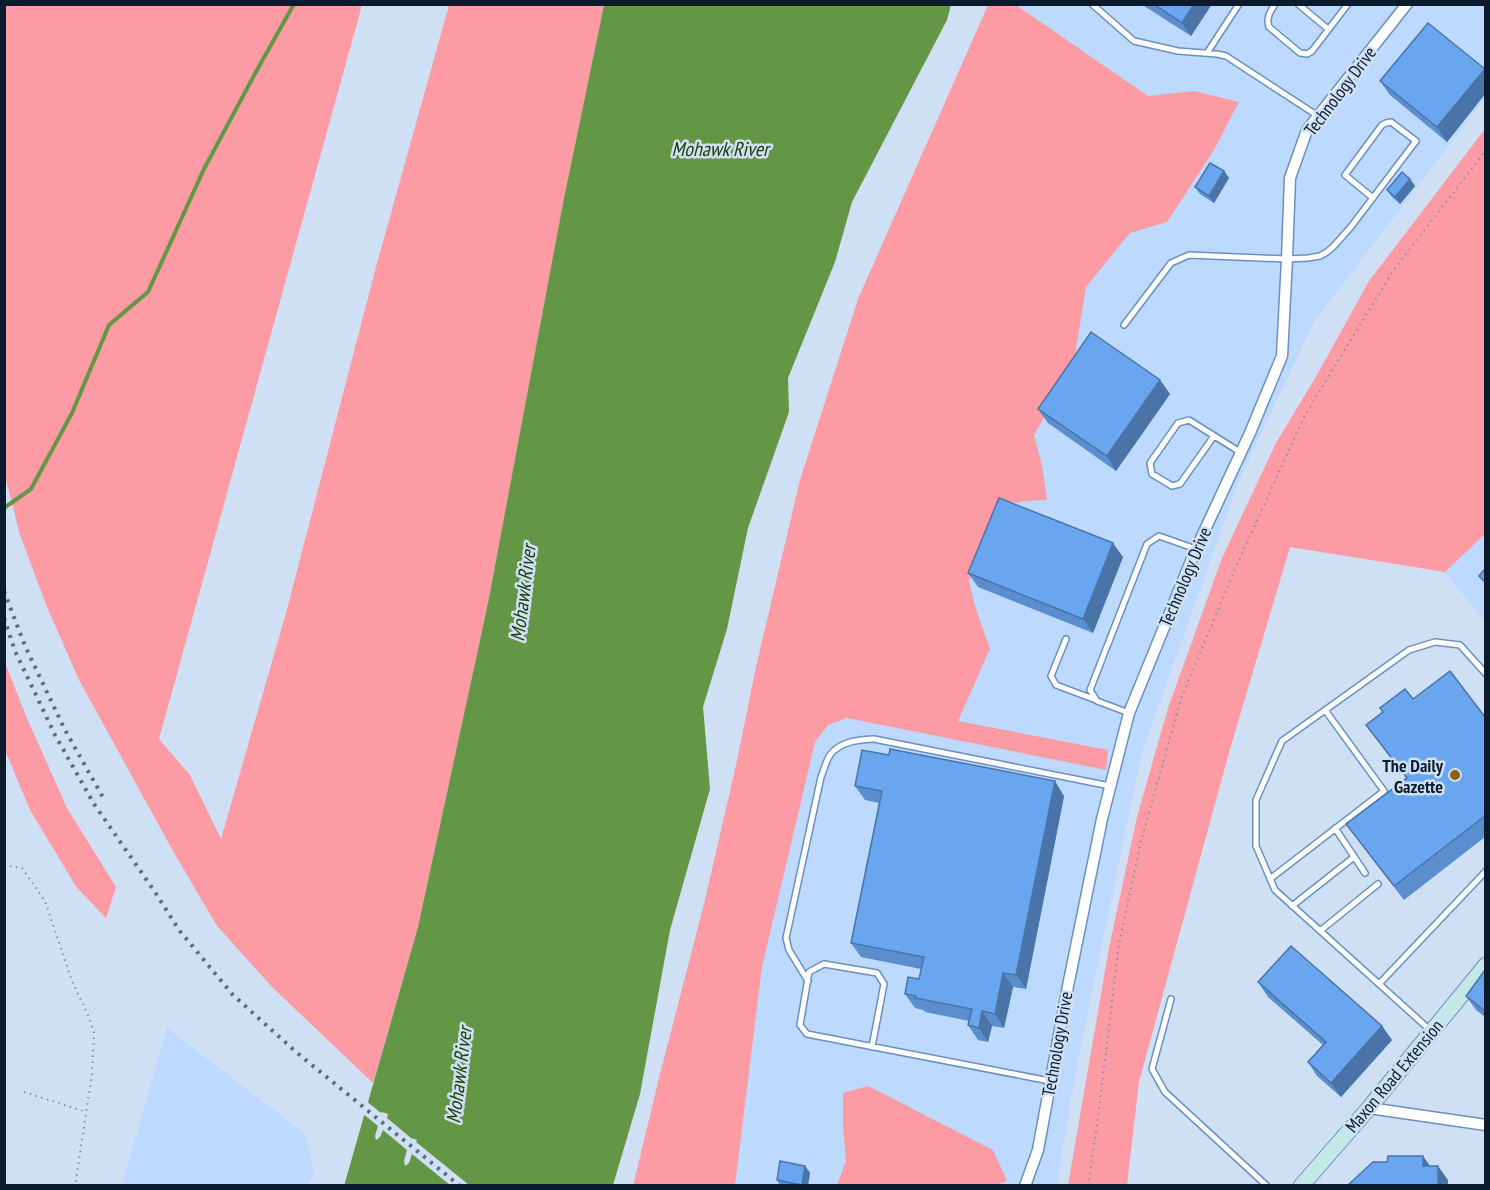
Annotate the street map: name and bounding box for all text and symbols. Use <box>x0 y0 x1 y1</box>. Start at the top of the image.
street label: Technology Drive <box>1299 42 1381 140</box>
water label: Mohawk River <box>672 136 771 162</box>
street label: Technology Drive <box>1154 524 1216 630</box>
water label: Mohawk River <box>504 541 542 643</box>
place label: The Daily Gazette <box>1382 754 1444 798</box>
marker: The Daily Gazette <box>1448 768 1462 782</box>
street label: Technology Drive <box>1036 990 1078 1098</box>
street label: Maxon Road Extension <box>1340 1015 1448 1137</box>
water label: Mohawk River <box>440 1023 478 1125</box>

